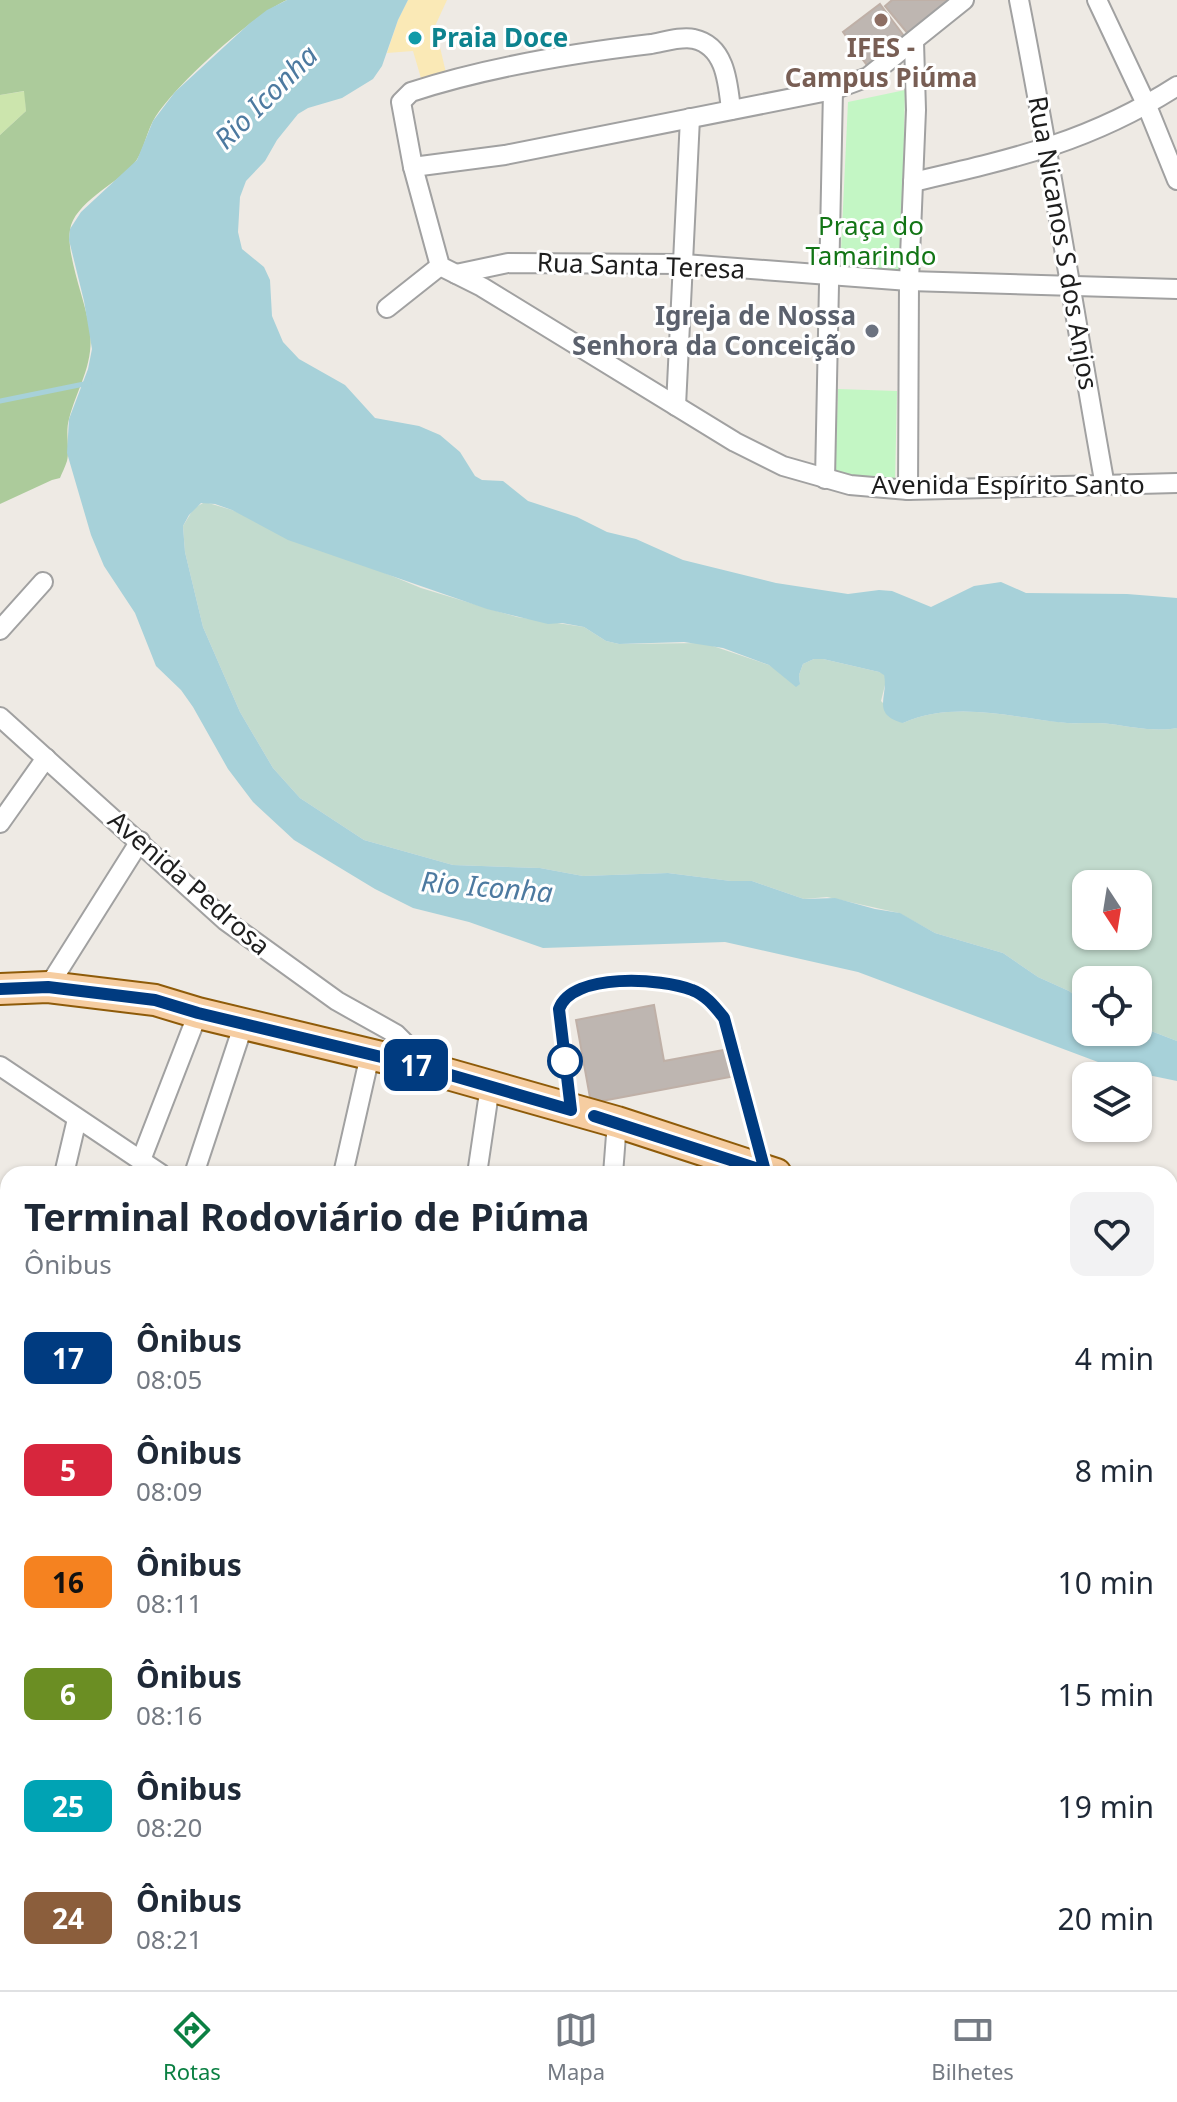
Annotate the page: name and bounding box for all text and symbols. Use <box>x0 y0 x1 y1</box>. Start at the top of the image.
marker: IFES - Campus Piúma <box>872 11 890 29</box>
place label: Praia Doce <box>431 19 568 55</box>
marker: Praia Doce <box>406 29 424 47</box>
place label: IFES - Campus Piúma <box>785 29 977 95</box>
water label: Rio Iconha <box>205 36 326 156</box>
street label: Rua Nicanos S dos Anjos <box>1020 93 1108 393</box>
park label: Praça do Tamarindo <box>805 207 937 273</box>
street label: Rua Santa Teresa <box>536 243 746 287</box>
place label: Igreja de Nossa Senhora da Conceição <box>572 297 856 363</box>
marker: Igreja de Nossa Senhora da Conceição <box>863 322 881 340</box>
street label: Avenida Espírito Santo <box>871 466 1145 502</box>
street label: Avenida Pedrosa <box>101 802 278 963</box>
water label: Rio Iconha <box>420 861 555 911</box>
north arrow <box>1072 870 1152 950</box>
map controls <box>1072 870 1152 1142</box>
button: locate <box>1072 966 1152 1046</box>
line badge: 17 <box>380 1039 452 1091</box>
unlabelled marker <box>548 1044 582 1078</box>
text: 17 <box>400 1046 432 1084</box>
button: layers <box>1072 1062 1152 1142</box>
text: Terminal Rodoviário de Piúma <box>24 1190 590 1242</box>
button: heart <box>1070 1192 1154 1276</box>
text: Ônibus <box>24 1246 112 1282</box>
text: Ônibus <box>136 1320 242 1361</box>
text: 4 min <box>1075 1338 1154 1379</box>
text: 17 <box>52 1339 84 1377</box>
text: 08:05 <box>136 1361 202 1397</box>
text: Ônibus <box>136 1432 242 1473</box>
text: 8 min <box>1075 1450 1154 1491</box>
text: 5 <box>60 1451 76 1489</box>
text: 08:09 <box>136 1473 202 1509</box>
text: Ônibus <box>136 1544 242 1585</box>
text: 10 min <box>1058 1562 1154 1603</box>
text: 16 <box>52 1563 84 1601</box>
text: 08:11 <box>136 1585 202 1621</box>
text: Ônibus <box>136 1656 242 1697</box>
text: 15 min <box>1058 1674 1154 1715</box>
text: 6 <box>60 1675 76 1713</box>
text: 08:16 <box>136 1697 202 1733</box>
text: Ônibus <box>136 1768 242 1809</box>
text: 19 min <box>1058 1786 1154 1827</box>
text: 25 <box>52 1787 84 1825</box>
text: 08:20 <box>136 1809 202 1845</box>
text: Ônibus <box>136 1880 242 1921</box>
text: 20 min <box>1058 1898 1154 1939</box>
text: 24 <box>52 1899 84 1937</box>
text: 08:21 <box>136 1921 202 1957</box>
tab: Rotas <box>163 2008 221 2086</box>
tab: Mapa <box>547 2008 605 2086</box>
tab: Bilhetes <box>931 2008 1014 2086</box>

